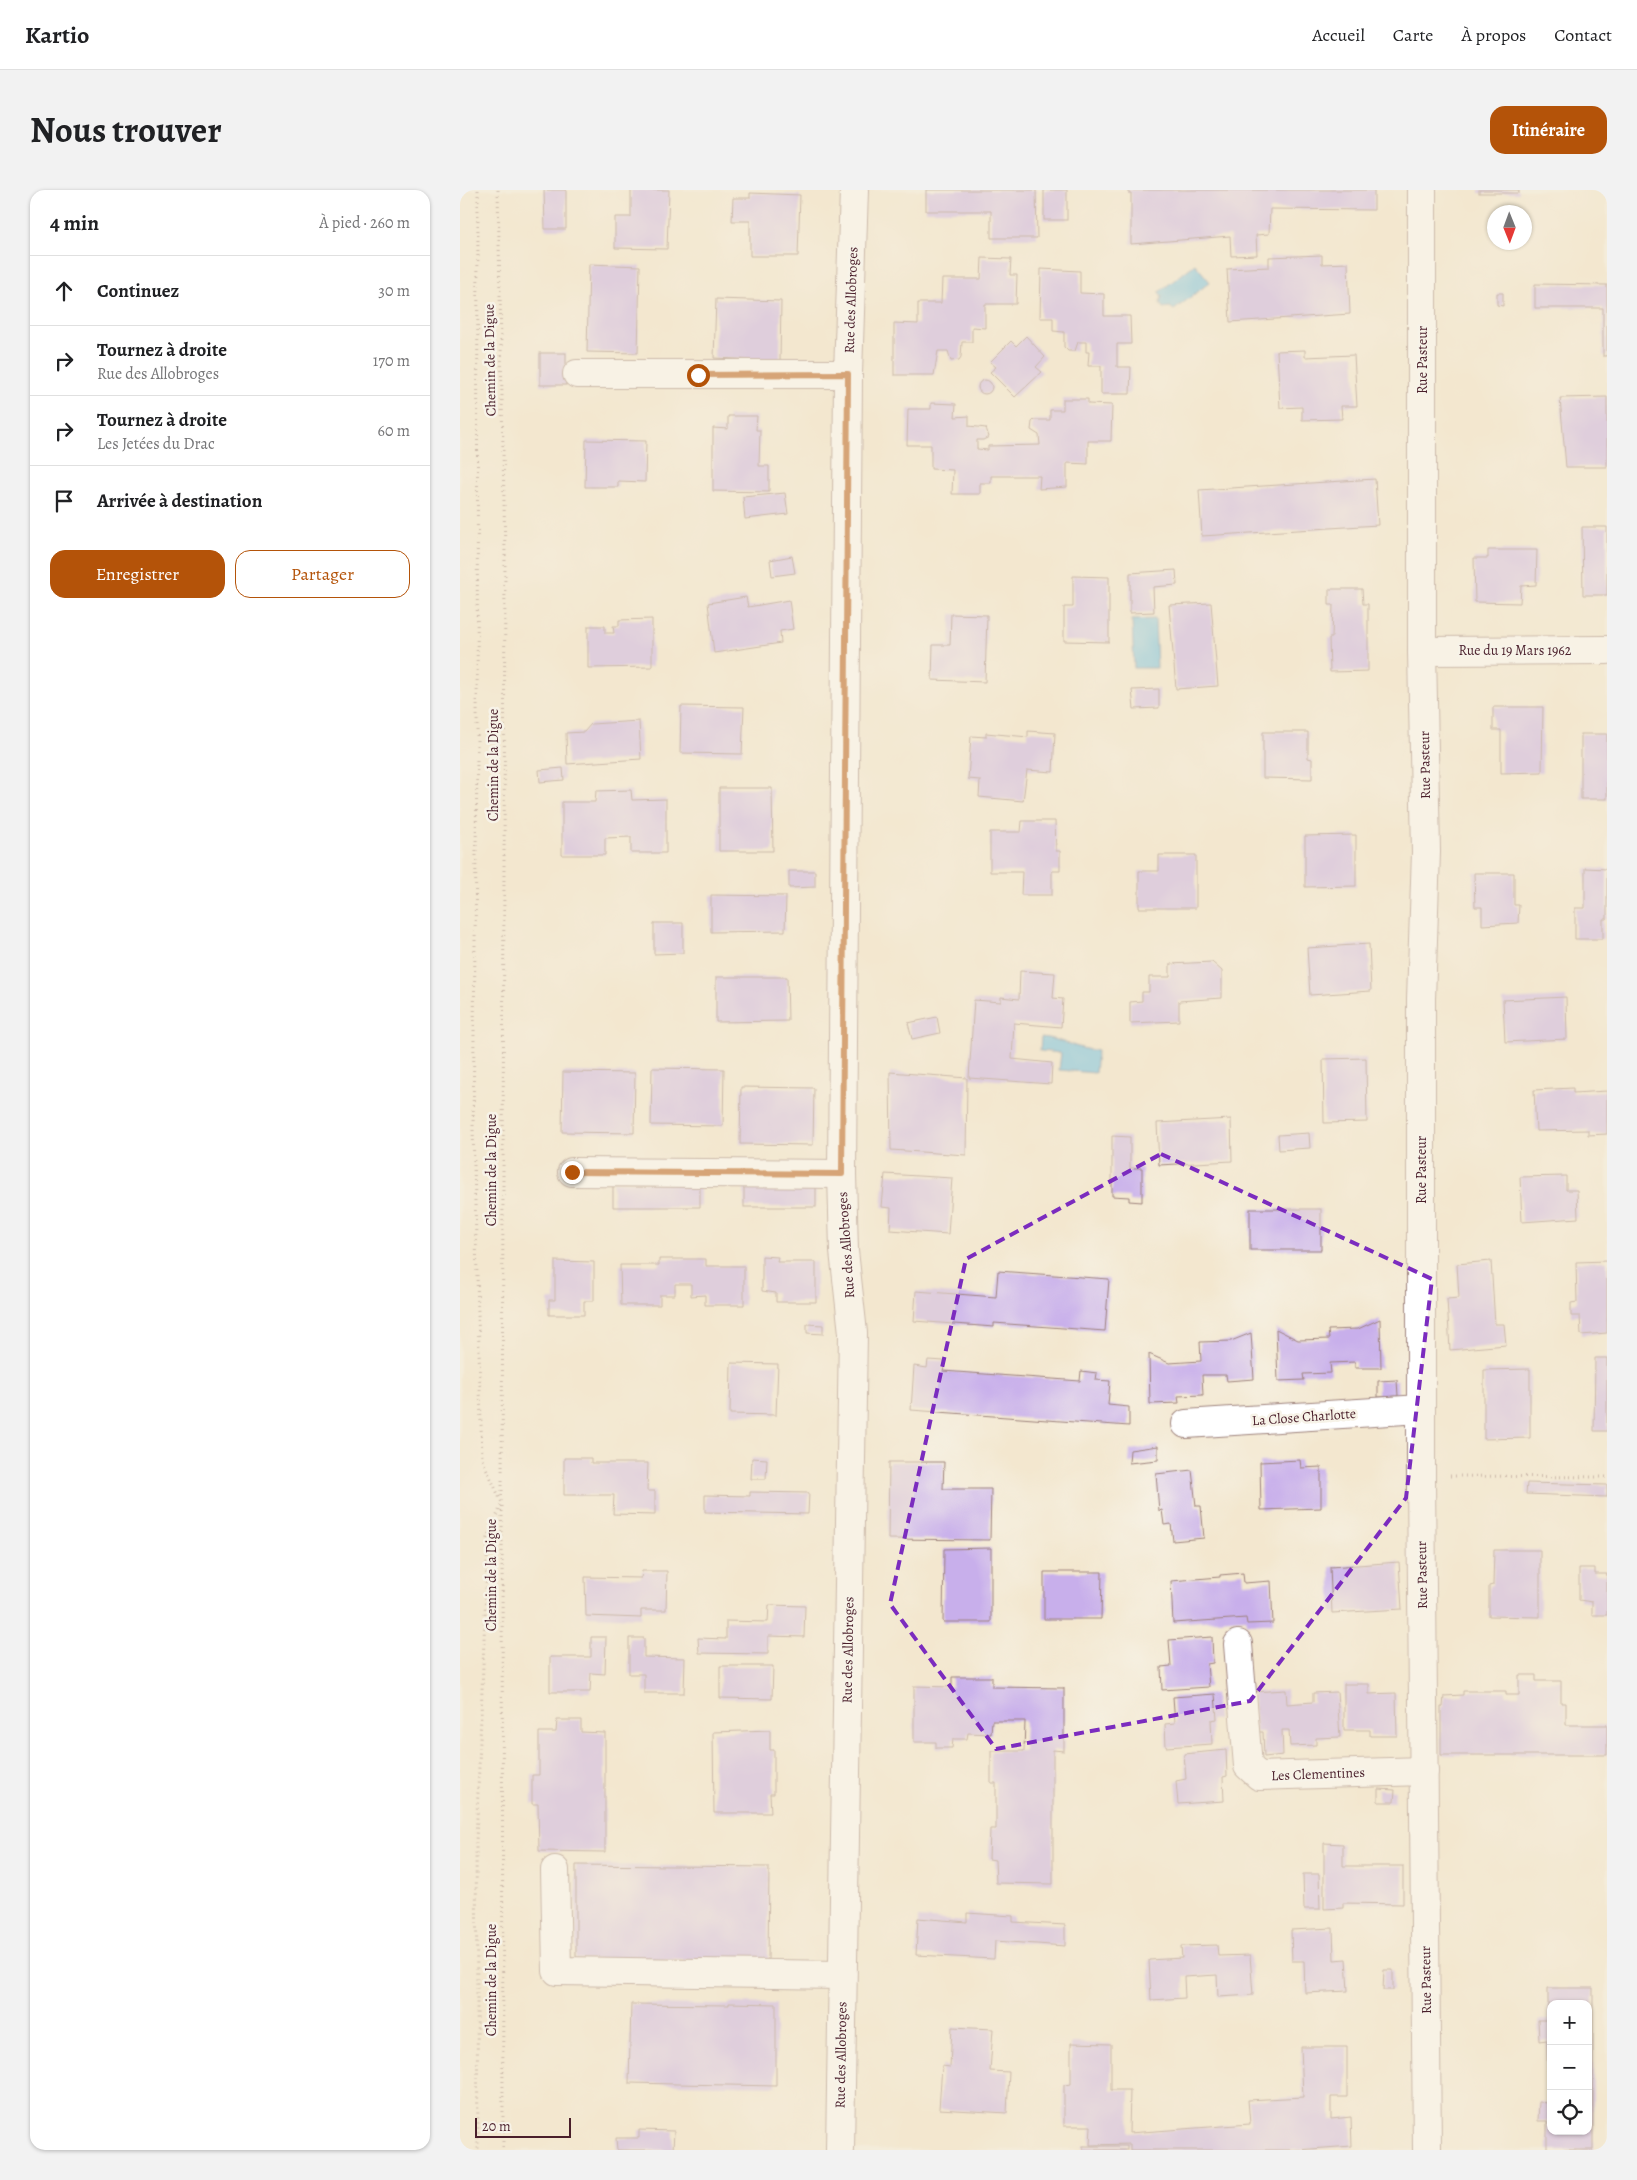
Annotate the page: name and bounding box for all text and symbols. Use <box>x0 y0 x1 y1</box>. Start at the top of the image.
text: Kartio <box>25 19 89 51</box>
text: Accueil <box>1312 23 1365 47</box>
text: Carte <box>1393 23 1433 47</box>
text: À propos <box>1461 23 1526 47</box>
text: Contact <box>1554 23 1612 47</box>
text: Nous trouver <box>30 106 222 154</box>
button: Itinéraire <box>1490 106 1607 154</box>
north arrow <box>1487 205 1532 250</box>
text: 4 min <box>50 209 99 237</box>
text: À pied · 260 m <box>319 212 410 234</box>
street label: Rue des Allobroges <box>840 246 862 354</box>
icon: ahead <box>50 277 78 305</box>
text: Continuez <box>97 278 179 304</box>
text: 30 m <box>378 280 410 302</box>
street label: Chemin de la Digue <box>480 304 500 416</box>
street label: Rue Pasteur <box>1413 325 1432 394</box>
text: Tournez à droite <box>97 337 227 363</box>
icon: right <box>50 347 78 375</box>
text: 170 m <box>373 350 410 372</box>
text: Rue des Allobroges <box>97 363 219 385</box>
route start <box>687 364 710 387</box>
text: Tournez à droite <box>97 407 227 433</box>
icon: right <box>50 417 78 445</box>
text: 60 m <box>378 420 410 442</box>
text: Les Jetées du Drac <box>97 433 215 455</box>
icon: arrive <box>50 487 78 515</box>
text: Arrivée à destination <box>97 488 262 514</box>
button: Enregistrer <box>50 550 225 598</box>
button: Partager <box>235 550 410 598</box>
street label: Rue du 19 Mars 1962 <box>1459 641 1572 660</box>
street label: Chemin de la Digue <box>484 709 503 821</box>
street label: Rue Pasteur <box>1415 730 1435 799</box>
street label: Chemin de la Digue <box>482 1114 501 1226</box>
street label: Rue Pasteur <box>1412 1135 1431 1204</box>
route end <box>561 1161 584 1184</box>
street label: Rue des Allobroges <box>833 1191 859 1299</box>
street label: La Close Charlotte <box>1251 1404 1357 1430</box>
street label: Chemin de la Digue <box>482 1519 501 1631</box>
street label: Rue Pasteur <box>1412 1540 1432 1609</box>
street label: Rue des Allobroges <box>838 1596 858 1704</box>
street label: Les Clementines <box>1271 1763 1365 1785</box>
street label: Chemin de la Digue <box>482 1924 501 2036</box>
street label: Rue Pasteur <box>1416 1945 1436 2014</box>
map controls <box>1547 2000 1592 2135</box>
button: + <box>1547 2000 1592 2045</box>
street label: Rue des Allobroges <box>831 2001 851 2109</box>
button: − <box>1547 2045 1592 2090</box>
button: locate <box>1547 2090 1592 2135</box>
scale bar <box>475 2115 571 2138</box>
text: 20 m <box>482 2117 511 2136</box>

